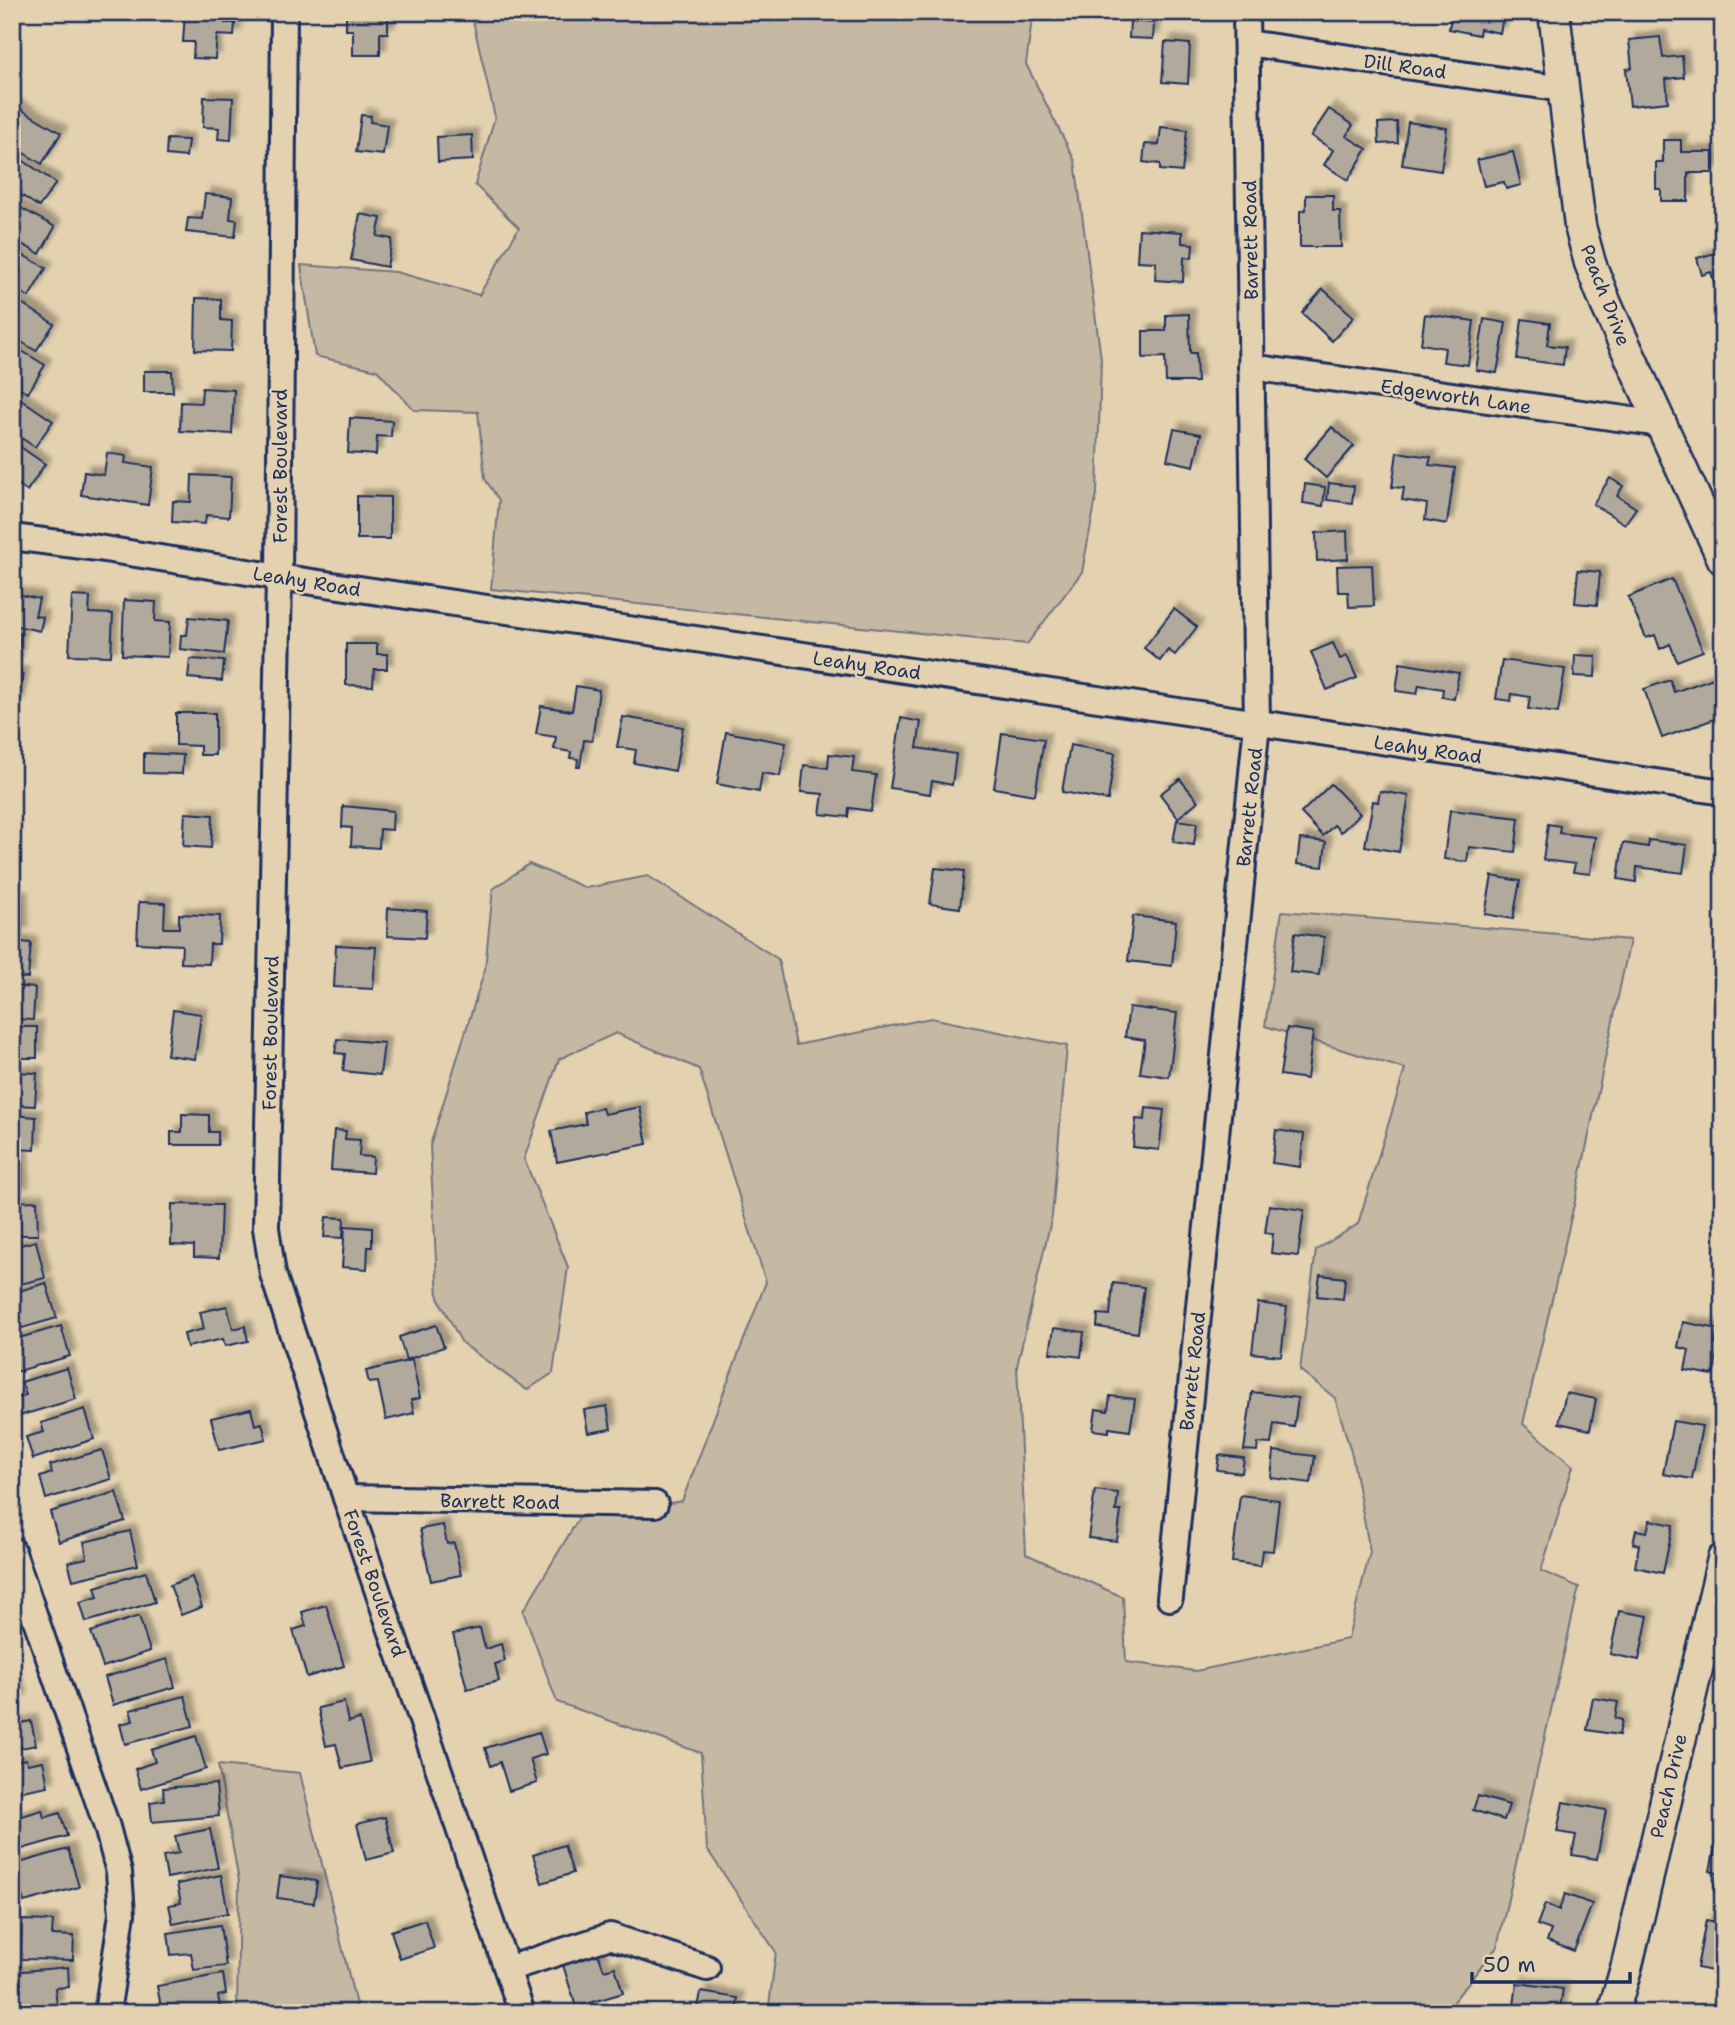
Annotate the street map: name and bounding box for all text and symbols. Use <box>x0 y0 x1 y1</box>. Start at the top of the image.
street label: Dill Road <box>1362 48 1448 85</box>
street label: Barrett Road <box>1237 180 1264 300</box>
street label: Peach Drive <box>1575 241 1636 349</box>
street label: Edgeworth Lane <box>1379 374 1533 419</box>
street label: Forest Boulevard <box>268 389 293 543</box>
street label: Leahy Road <box>251 561 363 602</box>
street label: Leahy Road <box>811 646 923 685</box>
street label: Leahy Road <box>1372 730 1484 769</box>
street label: Barrett Road <box>1231 746 1268 868</box>
street label: Forest Boulevard <box>257 955 284 1111</box>
street label: Barrett Road <box>1174 1310 1211 1432</box>
street label: Barrett Road <box>440 1488 560 1515</box>
street label: Forest Boulevard <box>338 1506 412 1660</box>
street label: Peach Drive <box>1644 1731 1693 1841</box>
scale bar <box>1472 1941 1630 1985</box>
text: 50 m <box>1483 1951 1536 1979</box>

